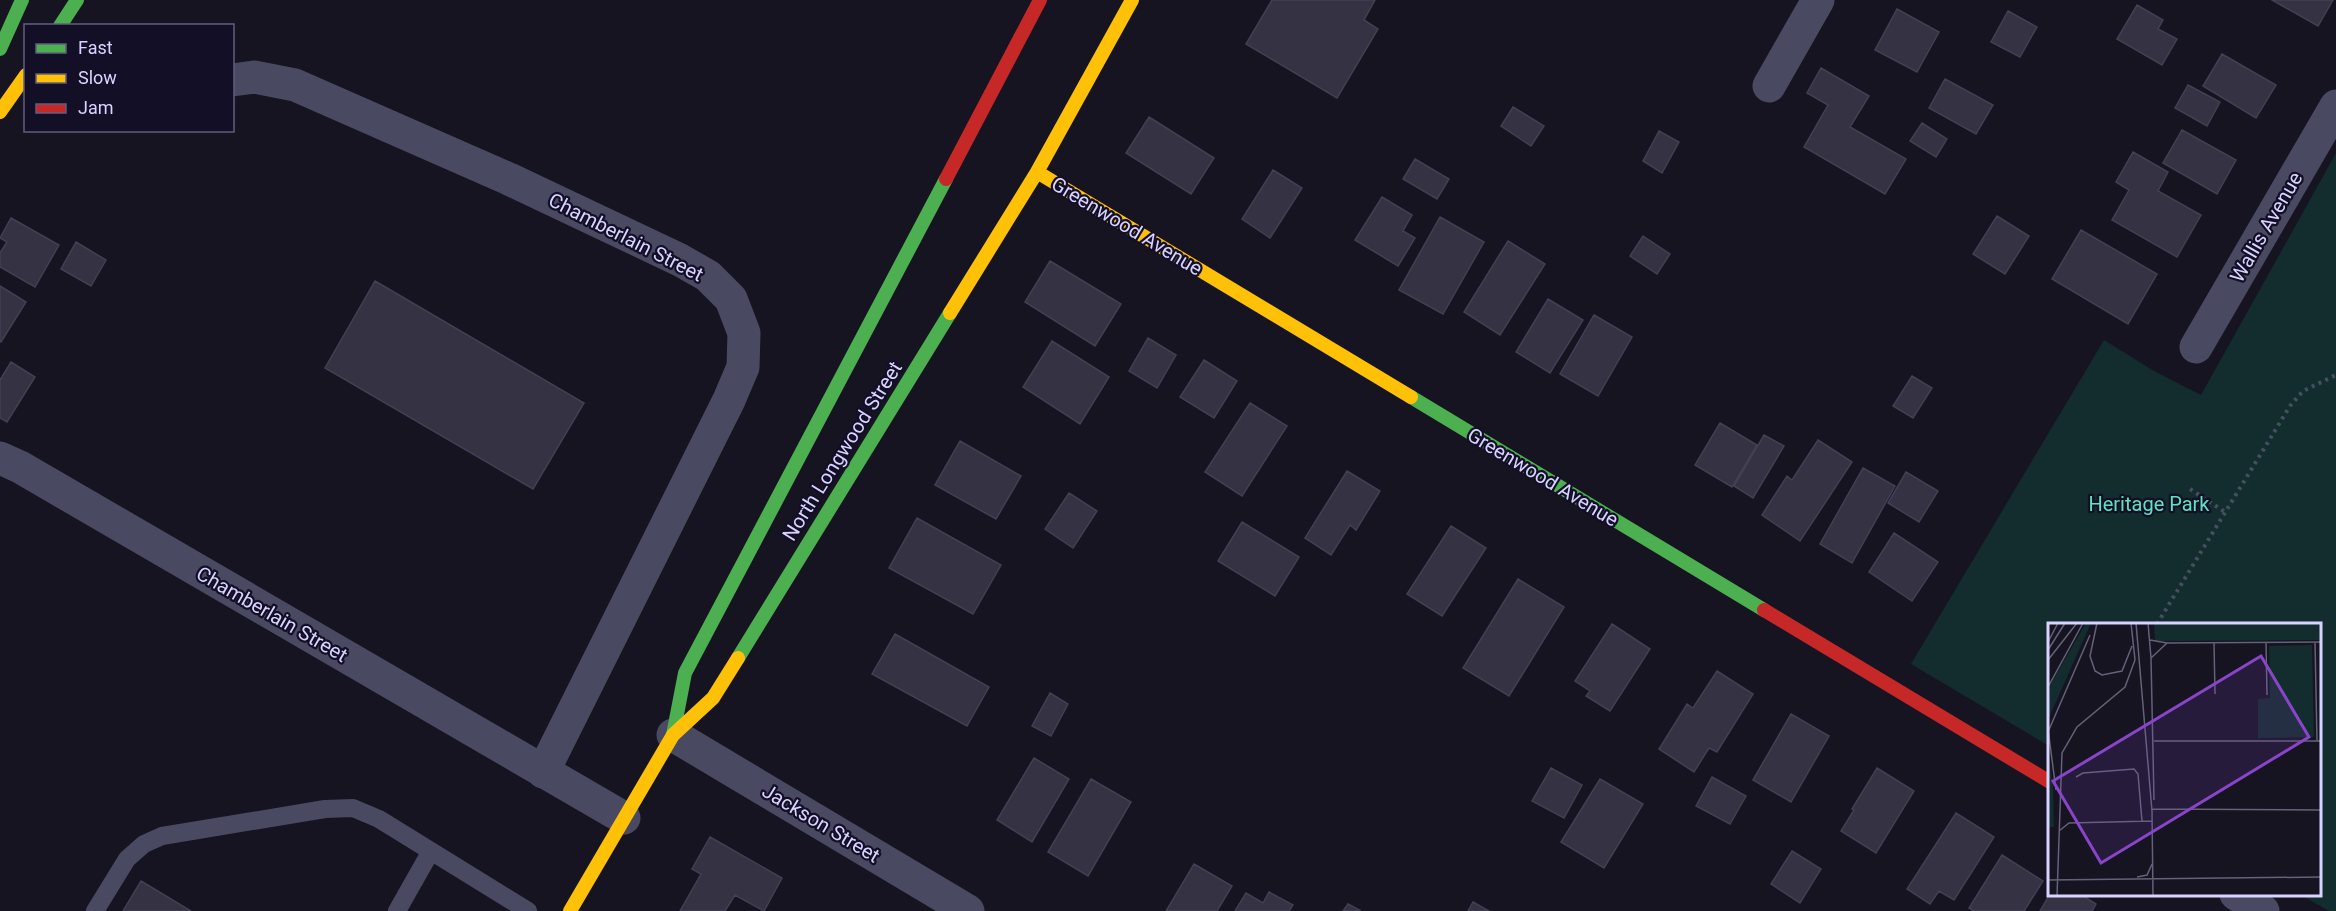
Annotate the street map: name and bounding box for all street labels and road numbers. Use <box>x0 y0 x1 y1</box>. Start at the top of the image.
street label: Wallis Avenue <box>2225 167 2307 287</box>
street label: Greenwood Avenue <box>1047 171 1207 281</box>
street label: Chamberlain Street <box>545 188 707 286</box>
street label: North Longwood Street <box>777 357 907 545</box>
street label: Greenwood Avenue <box>1463 422 1623 532</box>
street label: Chamberlain Street <box>192 561 352 667</box>
street label: Jackson Street <box>758 778 884 868</box>

